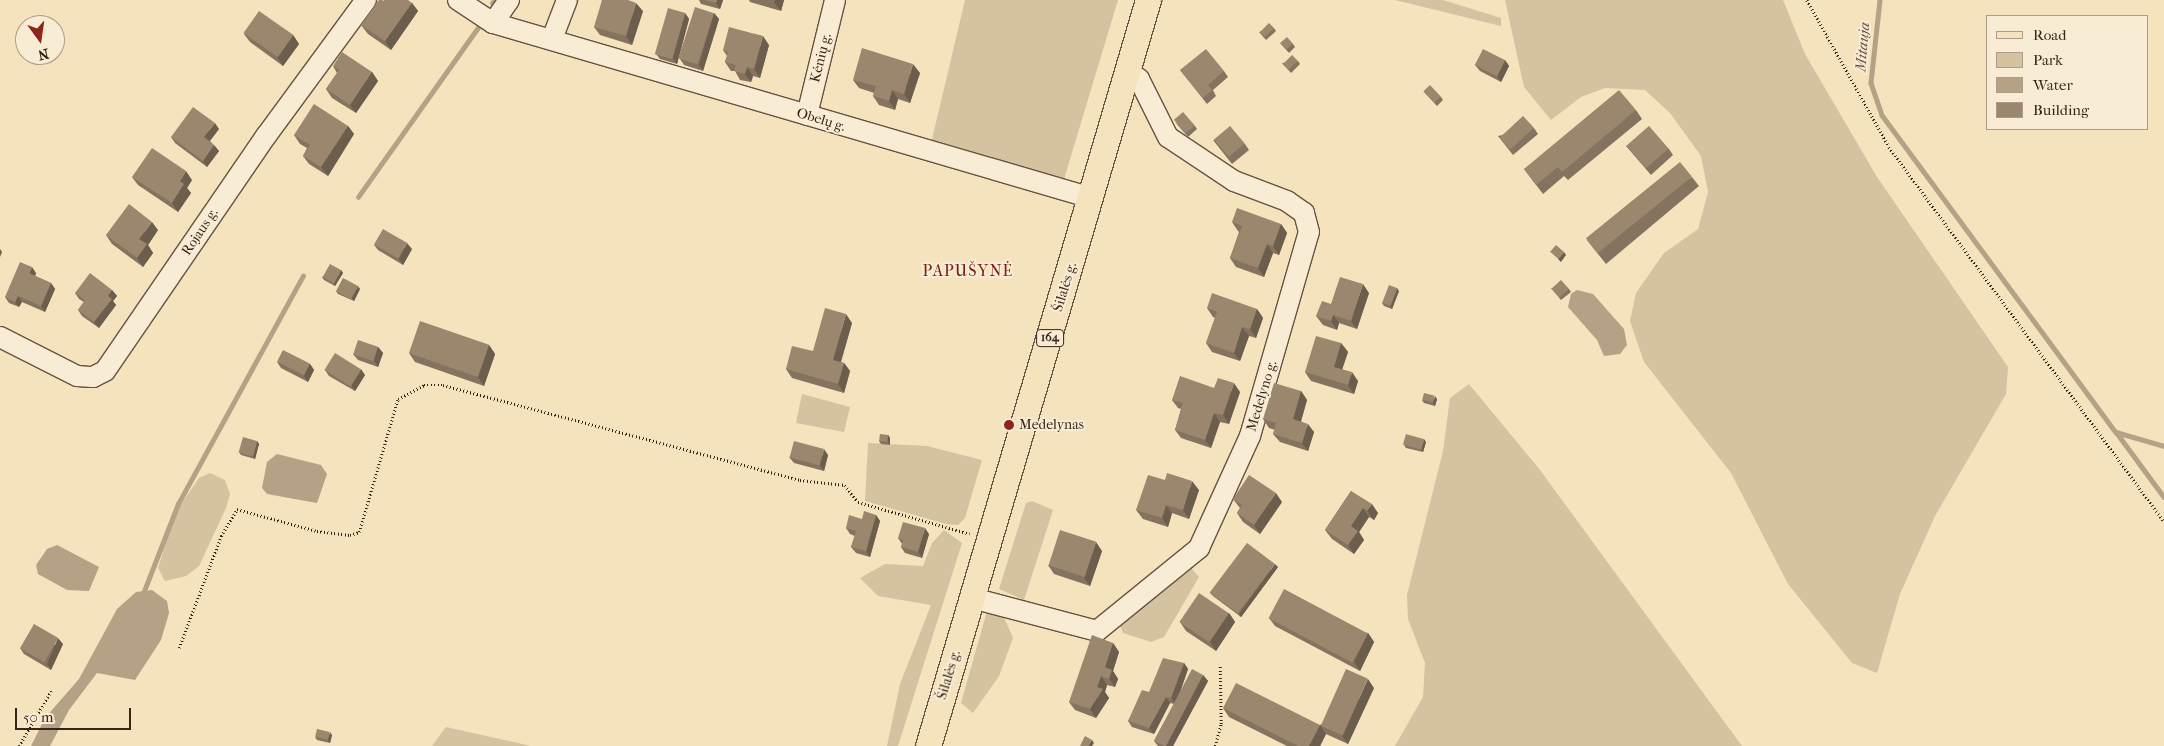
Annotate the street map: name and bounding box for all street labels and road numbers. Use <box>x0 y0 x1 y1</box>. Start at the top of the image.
street label: Kėnių g. <box>807 32 835 84</box>
street label: Obelų g. <box>795 105 847 135</box>
street label: Rojaus g. <box>178 205 222 259</box>
street label: Šilalės g. <box>1050 260 1080 314</box>
road number: 164 <box>1035 328 1065 348</box>
street label: Medelyno g. <box>1243 358 1281 434</box>
street label: Šilalės g. <box>934 648 964 702</box>

